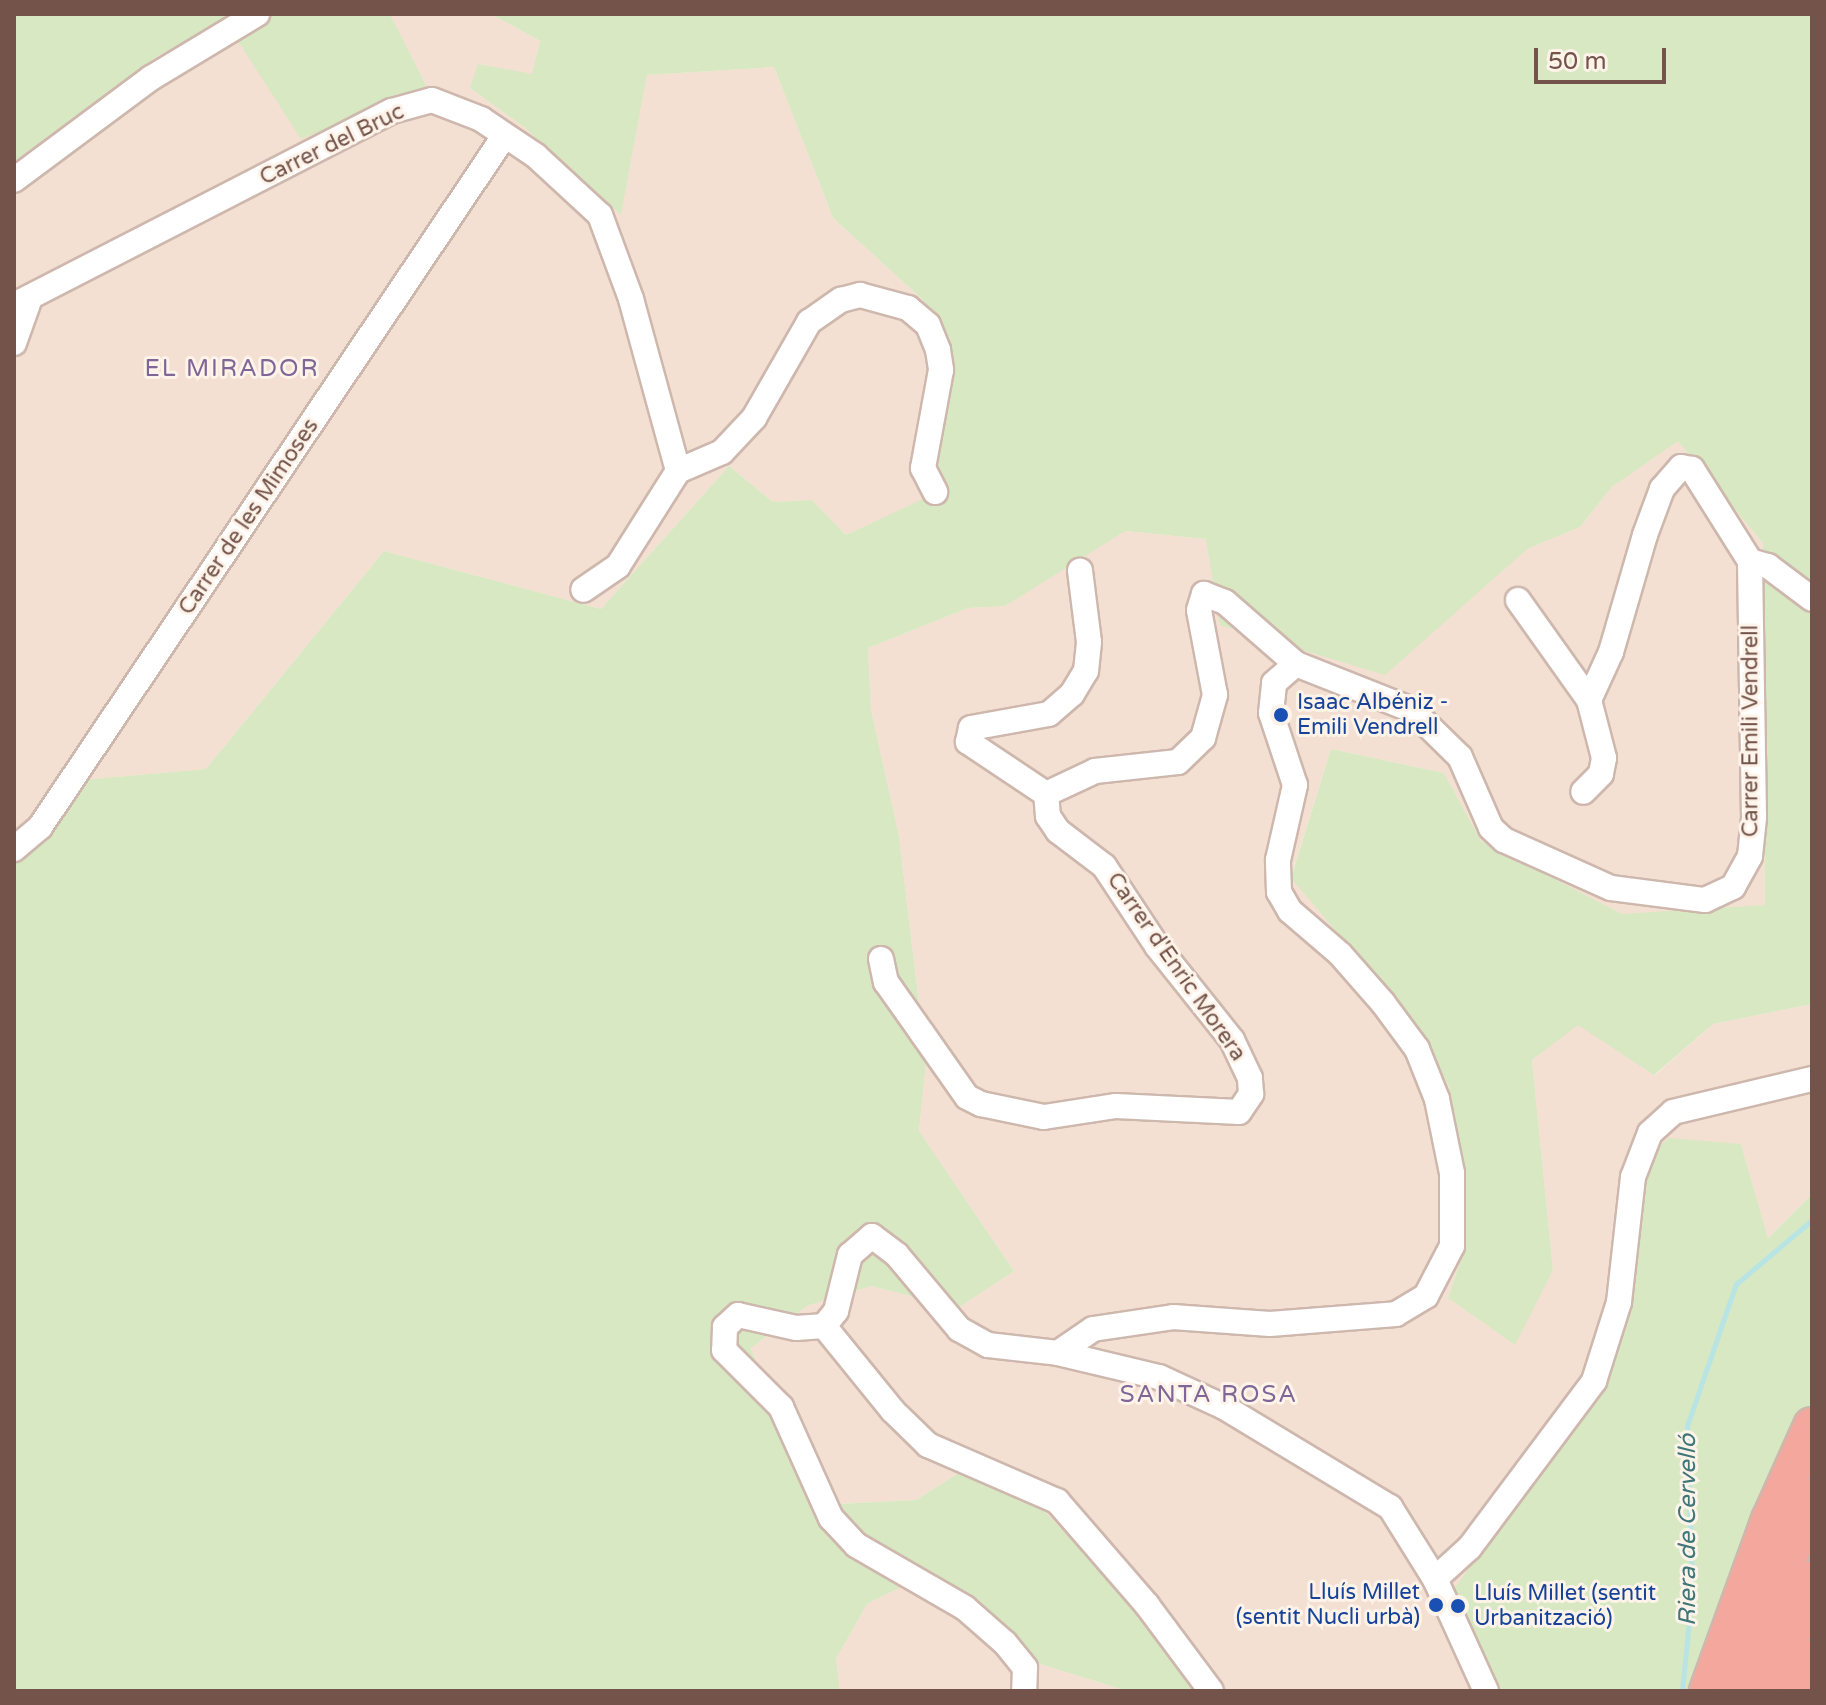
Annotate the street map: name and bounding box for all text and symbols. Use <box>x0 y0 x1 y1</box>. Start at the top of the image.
scale bar <box>1538 32 1670 82</box>
text: 50 m <box>1548 47 1606 76</box>
street label: Carrer del Bruc <box>256 99 408 191</box>
district label: EL MIRADOR <box>145 355 319 383</box>
street label: Carrer de les Mimoses <box>174 414 324 620</box>
street label: Carrer Emili Vendrell <box>1738 625 1764 837</box>
place label: Isaac Albéniz - Emili Vendrell <box>1297 689 1448 740</box>
marker: Isaac Albéniz - Emili Vendrell <box>1272 706 1290 724</box>
street label: Carrer d'Enric Morera <box>1101 868 1251 1066</box>
district label: SANTA ROSA <box>1120 1381 1298 1409</box>
water label: Riera de Cervelló <box>1674 1434 1702 1626</box>
place label: Lluís Millet (sentit Nucli urbà) <box>1236 1579 1420 1630</box>
place label: Lluís Millet (sentit Urbanització) <box>1474 1580 1656 1632</box>
marker: Lluís Millet (sentit Nucli urbà) <box>1427 1596 1445 1614</box>
marker: Lluís Millet (sentit Urbanització) <box>1449 1597 1467 1615</box>

